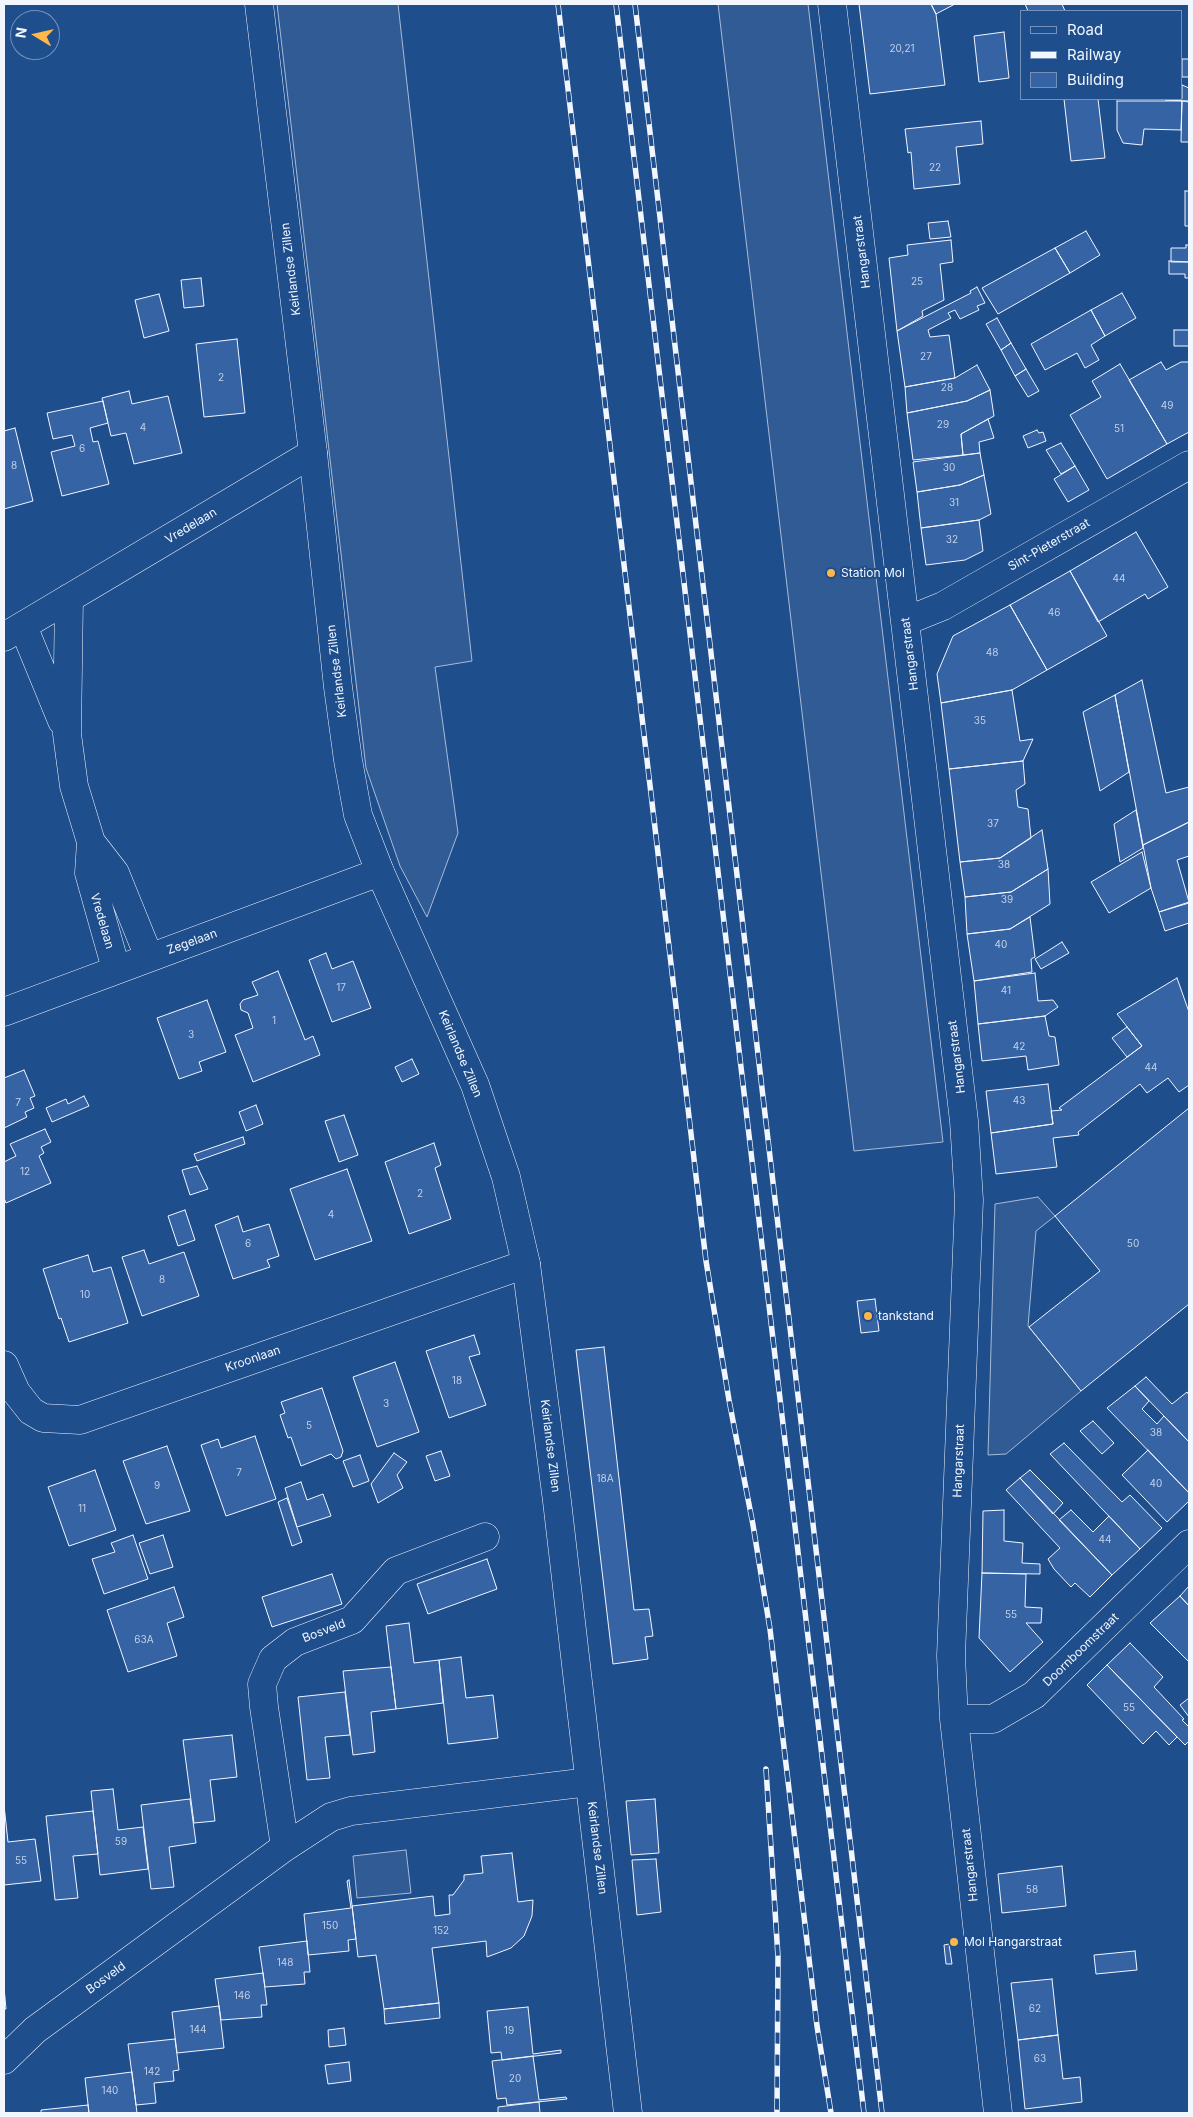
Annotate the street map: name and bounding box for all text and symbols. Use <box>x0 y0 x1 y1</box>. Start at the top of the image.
north arrow <box>10 10 60 60</box>
legend <box>1020 10 1183 100</box>
text: Road <box>1067 20 1103 39</box>
text: N <box>11 26 30 39</box>
house number: 20,21 <box>889 43 915 55</box>
text: Railway <box>1067 45 1121 64</box>
text: Building <box>1067 70 1124 89</box>
house number: 22 <box>929 162 941 174</box>
street label: Hangarstraat <box>850 215 874 289</box>
street label: Keirlandse Zillen <box>278 222 304 316</box>
house number: 25 <box>911 276 923 288</box>
house number: 27 <box>920 351 932 363</box>
house number: 2 <box>218 372 224 384</box>
house number: 28 <box>941 382 953 394</box>
house number: 49 <box>1161 400 1173 412</box>
house number: 29 <box>937 419 949 431</box>
house number: 4 <box>140 422 146 434</box>
house number: 51 <box>1114 423 1124 435</box>
house number: 6 <box>79 443 85 455</box>
house number: 8 <box>11 460 17 472</box>
house number: 30 <box>943 462 955 474</box>
house number: 31 <box>949 497 959 509</box>
street label: Vredelaan <box>163 505 219 547</box>
street label: Sint-Pieterstraat <box>1006 516 1092 574</box>
house number: 32 <box>946 534 958 546</box>
place label: Station Mol <box>841 566 905 580</box>
marker: Station Mol <box>825 567 837 579</box>
house number: 44 <box>1113 573 1125 585</box>
house number: 46 <box>1048 607 1060 619</box>
street label: Hangarstraat <box>898 617 922 691</box>
street label: Keirlandse Zillen <box>324 624 350 718</box>
house number: 48 <box>986 647 998 659</box>
house number: 35 <box>974 715 986 727</box>
house number: 37 <box>987 818 999 830</box>
house number: 38 <box>998 859 1010 871</box>
street label: Vredelaan <box>87 891 117 951</box>
house number: 39 <box>1001 894 1013 906</box>
street label: Zegelaan <box>165 926 219 958</box>
house number: 40 <box>995 939 1007 951</box>
house number: 17 <box>336 982 346 994</box>
house number: 41 <box>1001 985 1011 997</box>
street label: Keirlandse Zillen <box>435 1008 485 1100</box>
house number: 1 <box>272 1015 276 1027</box>
street label: Hangarstraat <box>945 1020 969 1094</box>
house number: 3 <box>188 1029 194 1041</box>
house number: 42 <box>1013 1041 1025 1053</box>
house number: 44 <box>1145 1062 1157 1074</box>
house number: 43 <box>1013 1095 1025 1107</box>
house number: 7 <box>15 1097 21 1109</box>
house number: 12 <box>20 1166 30 1178</box>
house number: 2 <box>417 1188 423 1200</box>
house number: 4 <box>328 1209 334 1221</box>
house number: 6 <box>245 1238 251 1250</box>
house number: 50 <box>1127 1238 1139 1250</box>
house number: 8 <box>159 1274 165 1286</box>
house number: 10 <box>80 1289 90 1301</box>
place label: tankstand <box>878 1309 934 1323</box>
marker: tankstand <box>862 1310 874 1322</box>
street label: Kroonlaan <box>224 1343 282 1375</box>
house number: 18 <box>452 1375 462 1387</box>
house number: 3 <box>383 1398 389 1410</box>
street label: Keirlandse Zillen <box>537 1399 563 1493</box>
house number: 5 <box>306 1420 312 1432</box>
street label: Hangarstraat <box>951 1424 967 1498</box>
house number: 38 <box>1150 1427 1162 1439</box>
house number: 7 <box>236 1467 242 1479</box>
house number: 18A <box>596 1473 614 1485</box>
house number: 40 <box>1150 1478 1162 1490</box>
house number: 9 <box>154 1480 160 1492</box>
house number: 11 <box>78 1503 86 1515</box>
house number: 44 <box>1099 1534 1111 1546</box>
house number: 55 <box>1005 1609 1017 1621</box>
street label: Doornboomstraat <box>1040 1610 1122 1690</box>
street label: Bosveld <box>300 1616 348 1646</box>
house number: 63A <box>134 1634 154 1646</box>
house number: 55 <box>1123 1702 1135 1714</box>
street label: Keirlandse Zillen <box>584 1801 610 1895</box>
street label: Hangarstraat <box>959 1828 981 1902</box>
house number: 59 <box>115 1836 127 1848</box>
house number: 55 <box>15 1855 27 1867</box>
house number: 58 <box>1026 1884 1038 1896</box>
house number: 150 <box>322 1920 338 1932</box>
house number: 152 <box>433 1925 449 1937</box>
place label: Mol Hangarstraat <box>964 1935 1062 1949</box>
marker: Mol Hangarstraat <box>948 1936 960 1948</box>
house number: 148 <box>277 1957 293 1969</box>
street label: Bosveld <box>84 1959 128 1997</box>
house number: 146 <box>234 1990 250 2002</box>
house number: 62 <box>1029 2003 1041 2015</box>
house number: 144 <box>190 2024 206 2036</box>
house number: 19 <box>504 2025 514 2037</box>
house number: 63 <box>1034 2053 1046 2065</box>
house number: 142 <box>144 2066 160 2078</box>
house number: 20 <box>509 2073 521 2085</box>
house number: 140 <box>102 2085 118 2097</box>

